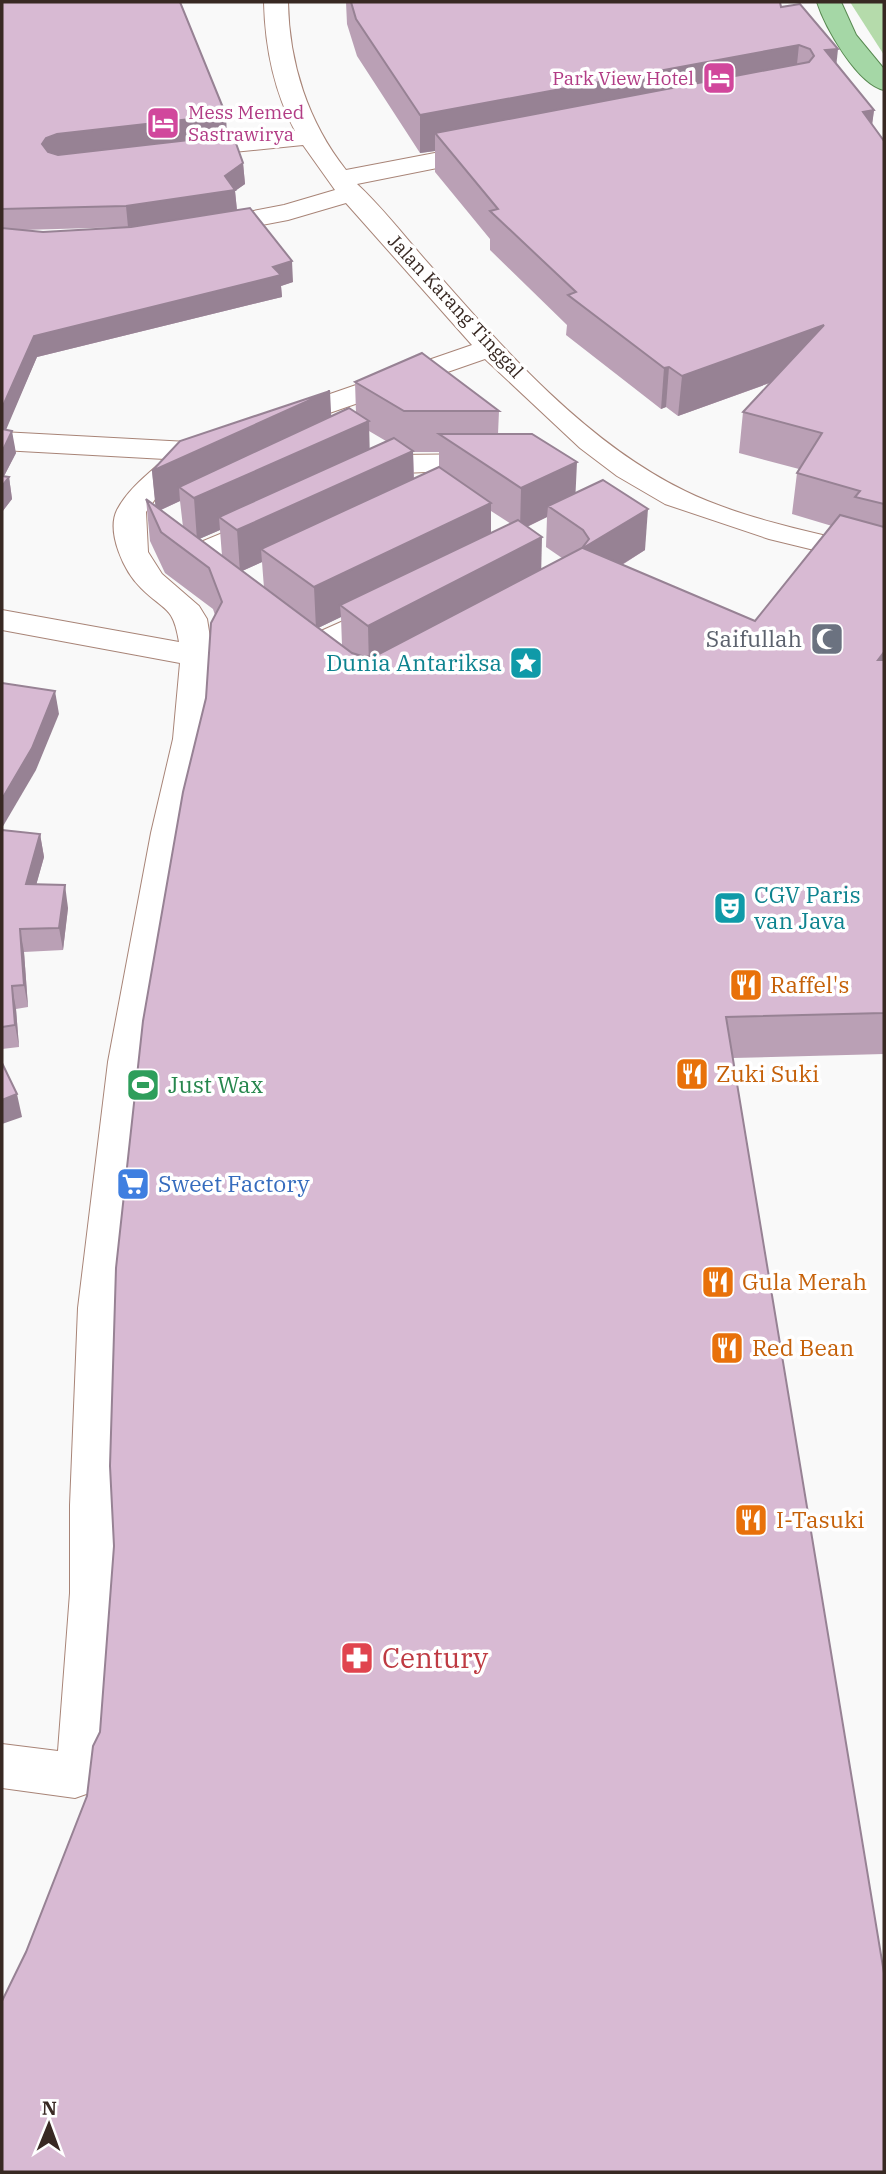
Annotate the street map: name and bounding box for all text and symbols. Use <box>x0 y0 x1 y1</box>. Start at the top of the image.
hotel icon: Park View Hotel <box>700 59 738 97</box>
place label: Park View Hotel <box>552 66 694 90</box>
place label: Mess Memed Sastrawirya <box>188 100 304 146</box>
hotel icon: Mess Memed Sastrawirya <box>144 104 182 142</box>
street label: Jalan Karang Tinggal <box>383 229 529 383</box>
mosque icon: Saifullah <box>808 620 846 658</box>
place label: Saifullah <box>706 623 802 653</box>
place icon: Dunia Antariksa <box>507 644 545 682</box>
place label: Dunia Antariksa <box>326 647 502 677</box>
place label: CGV Paris van Java <box>754 879 861 935</box>
theatre icon: CGV Paris van Java <box>711 889 749 927</box>
restaurant icon: Raffel's <box>727 966 765 1004</box>
place label: Raffel's <box>770 969 850 999</box>
restaurant icon: Zuki Suki <box>673 1055 711 1093</box>
place label: Zuki Suki <box>716 1058 819 1088</box>
sports icon: Just Wax <box>124 1066 162 1104</box>
place label: Just Wax <box>168 1069 264 1099</box>
supermarket icon: Sweet Factory <box>114 1165 152 1203</box>
place label: Sweet Factory <box>158 1168 310 1198</box>
restaurant icon: Gula Merah <box>699 1263 737 1301</box>
place label: Gula Merah <box>742 1266 867 1296</box>
restaurant icon: Red Bean <box>708 1329 746 1367</box>
place label: Red Bean <box>752 1332 854 1362</box>
restaurant icon: I-Tasuki <box>732 1501 770 1539</box>
place label: I-Tasuki <box>776 1504 865 1534</box>
pharmacy icon: Century <box>338 1639 376 1677</box>
place label: Century <box>382 1639 488 1676</box>
north arrow <box>14 2090 84 2160</box>
text: N <box>42 2096 57 2120</box>

